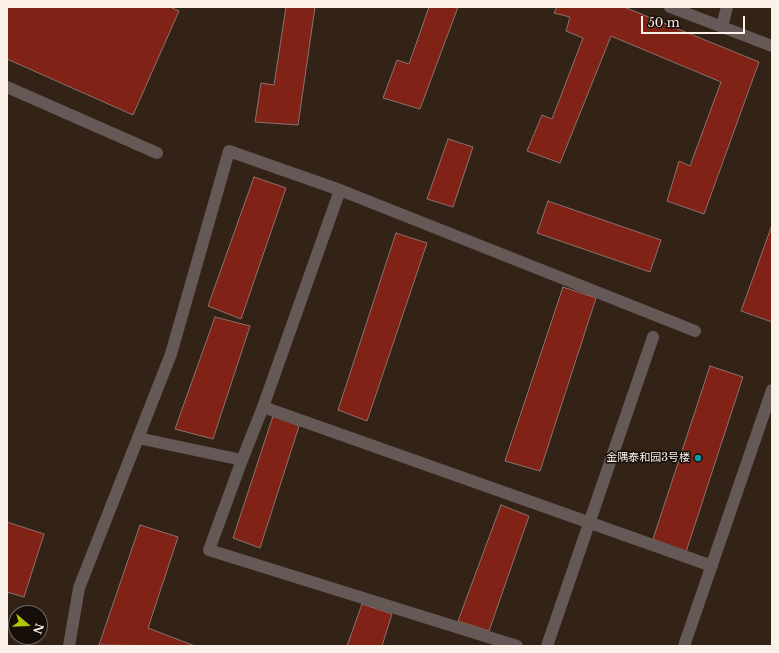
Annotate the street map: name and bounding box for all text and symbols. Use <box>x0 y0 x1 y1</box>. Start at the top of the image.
scale bar <box>643 8 747 34</box>
text: 50 m <box>648 15 680 30</box>
place label: 金隅泰和园3号楼 <box>606 451 690 465</box>
marker: 金隅泰和园3号楼 <box>693 453 703 463</box>
north arrow <box>8 605 48 645</box>
text: N <box>30 621 47 636</box>

